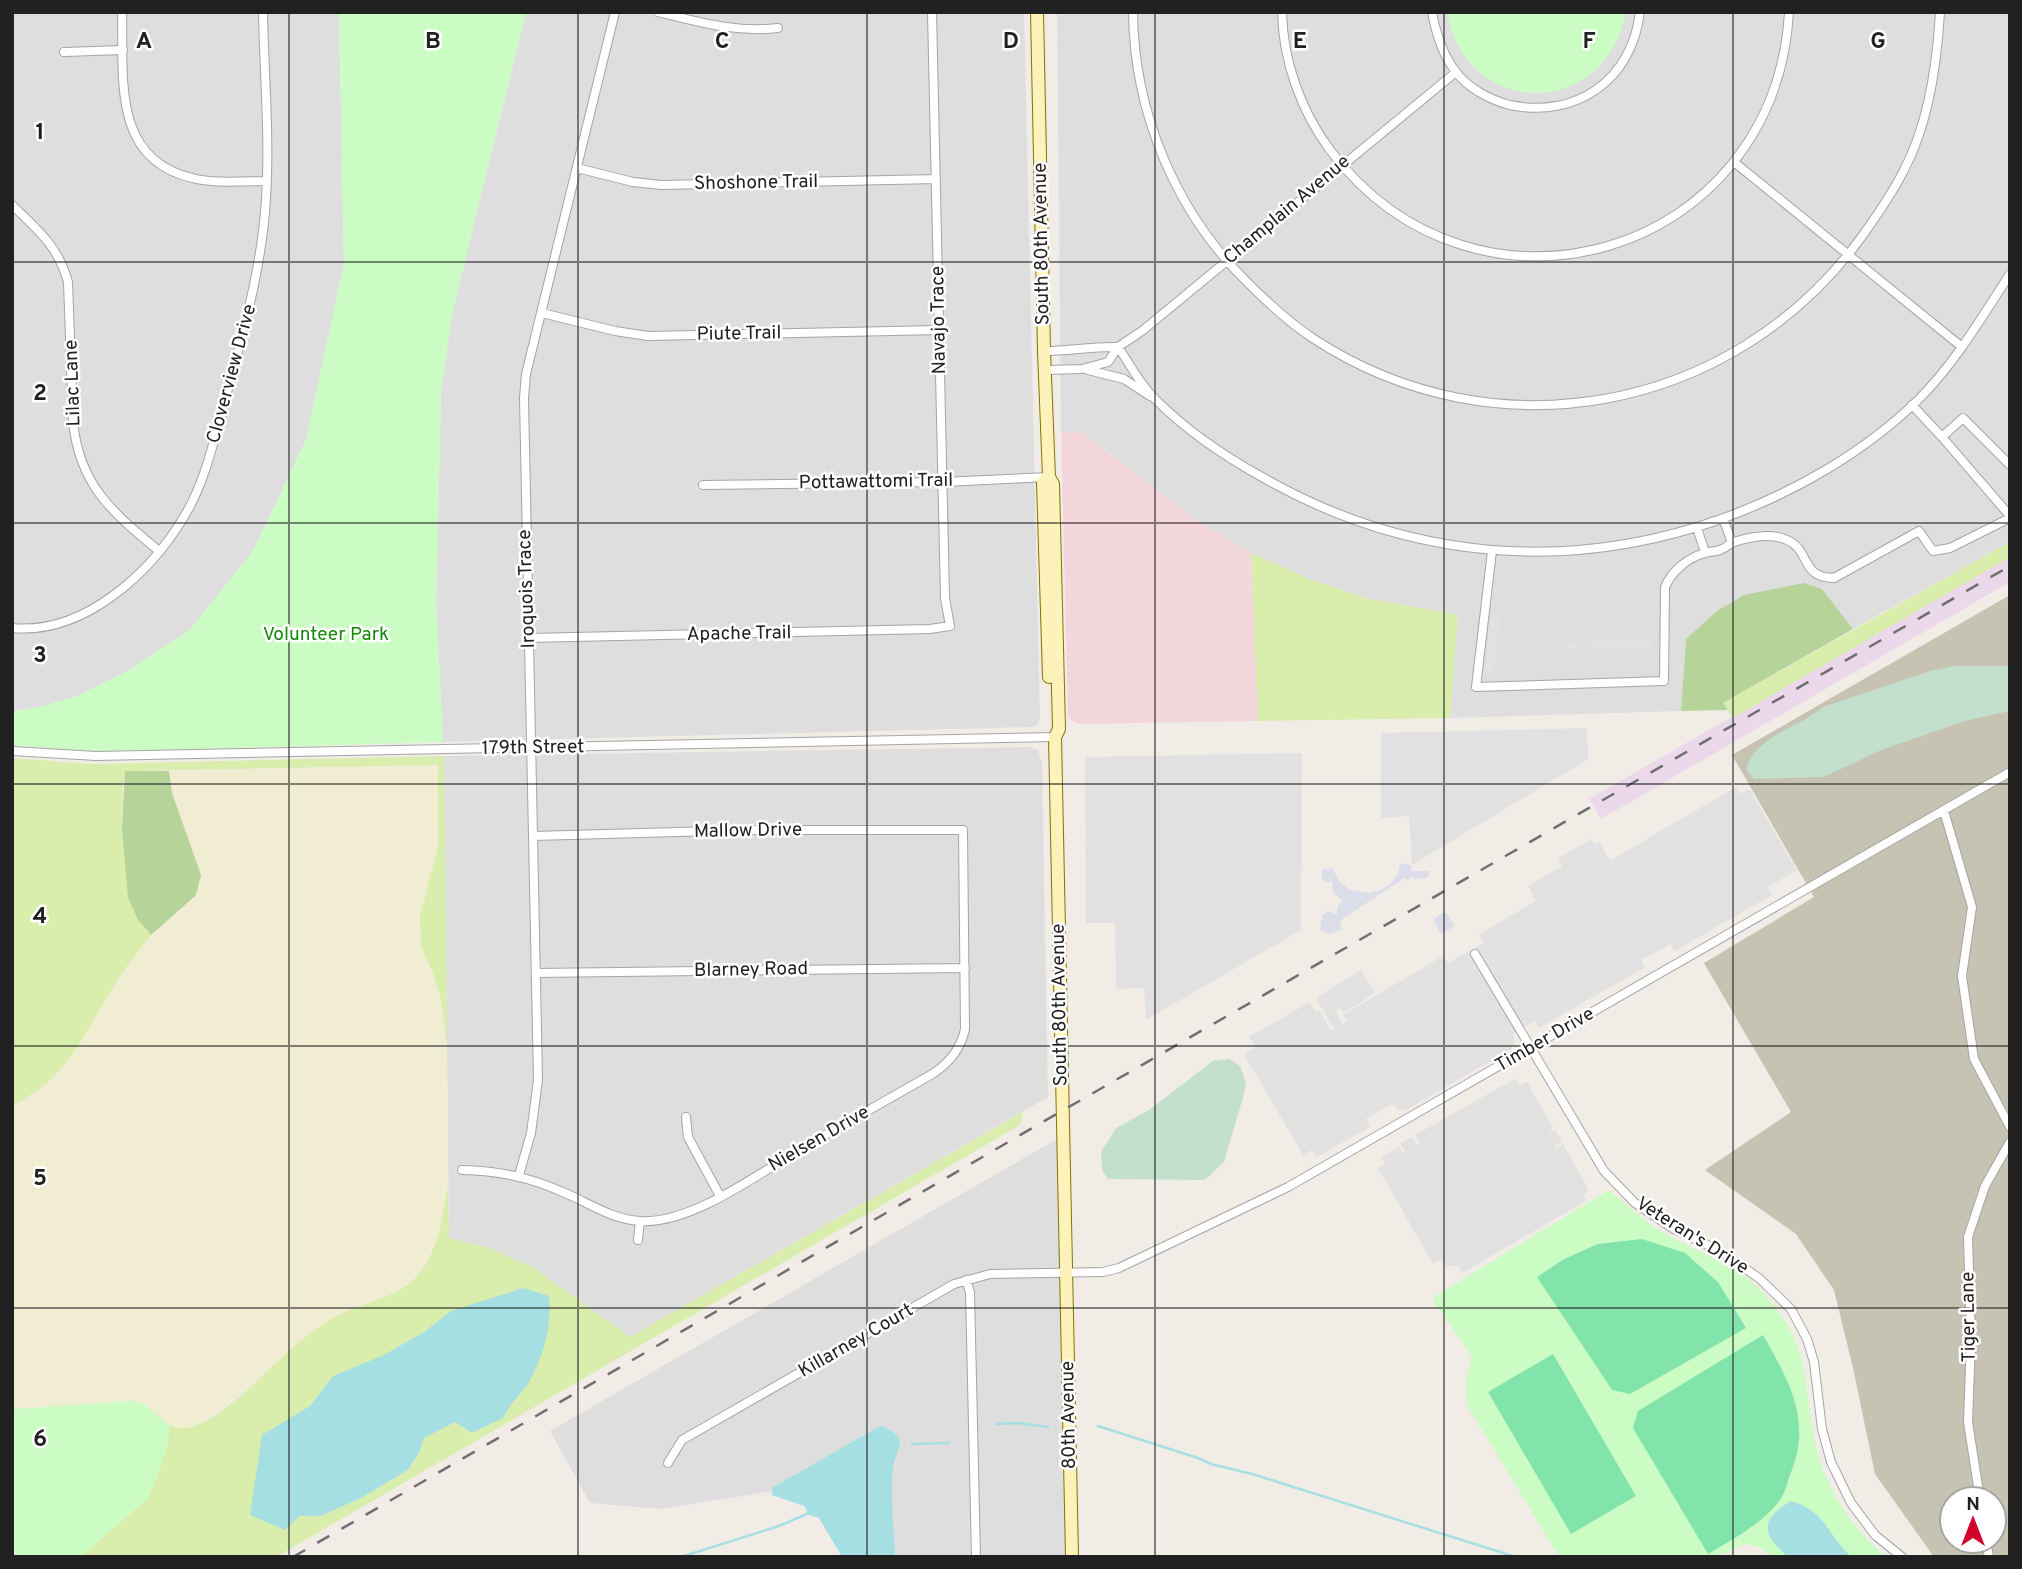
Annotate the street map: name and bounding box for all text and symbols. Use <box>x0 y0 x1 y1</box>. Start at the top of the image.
text: A <box>136 28 152 57</box>
text: B <box>425 28 441 57</box>
text: C <box>715 28 729 57</box>
text: D <box>1003 28 1019 57</box>
text: E <box>1293 28 1307 57</box>
text: F <box>1582 28 1596 57</box>
text: G <box>1870 28 1886 57</box>
text: 1 <box>35 119 45 148</box>
street label: Champlain Avenue <box>1219 150 1355 270</box>
street label: South 80th Avenue <box>1029 162 1055 326</box>
street label: Shoshone Trail <box>694 170 818 196</box>
street label: Navajo Trace <box>926 266 952 374</box>
street label: Cloverview Drive <box>202 302 262 446</box>
street label: Piute Trail <box>696 321 782 347</box>
street label: Lilac Lane <box>59 339 87 427</box>
text: 2 <box>33 380 47 409</box>
street label: Pottawattomi Trail <box>799 469 953 495</box>
street label: Iroquois Trace <box>513 529 541 649</box>
street label: Apache Trail <box>686 621 792 647</box>
park label: Volunteer Park <box>263 623 389 647</box>
text: 3 <box>33 642 47 671</box>
street label: 179th Street <box>482 735 584 761</box>
street label: Mallow Drive <box>694 818 802 844</box>
text: 4 <box>33 903 47 932</box>
street label: South 80th Avenue <box>1047 923 1073 1087</box>
street label: Blarney Road <box>694 957 808 983</box>
street label: Timber Drive <box>1491 1002 1599 1078</box>
street label: Nielsen Drive <box>764 1100 874 1178</box>
text: 5 <box>33 1165 47 1194</box>
street label: Veteran's Drive <box>1631 1192 1753 1280</box>
street label: Tiger Lane <box>1956 1271 1982 1363</box>
street label: Killarney Court <box>794 1298 918 1384</box>
street label: 80th Avenue <box>1056 1361 1082 1469</box>
text: 6 <box>33 1426 47 1455</box>
north arrow <box>1938 1485 2008 1555</box>
text: N <box>1966 1493 1980 1517</box>

